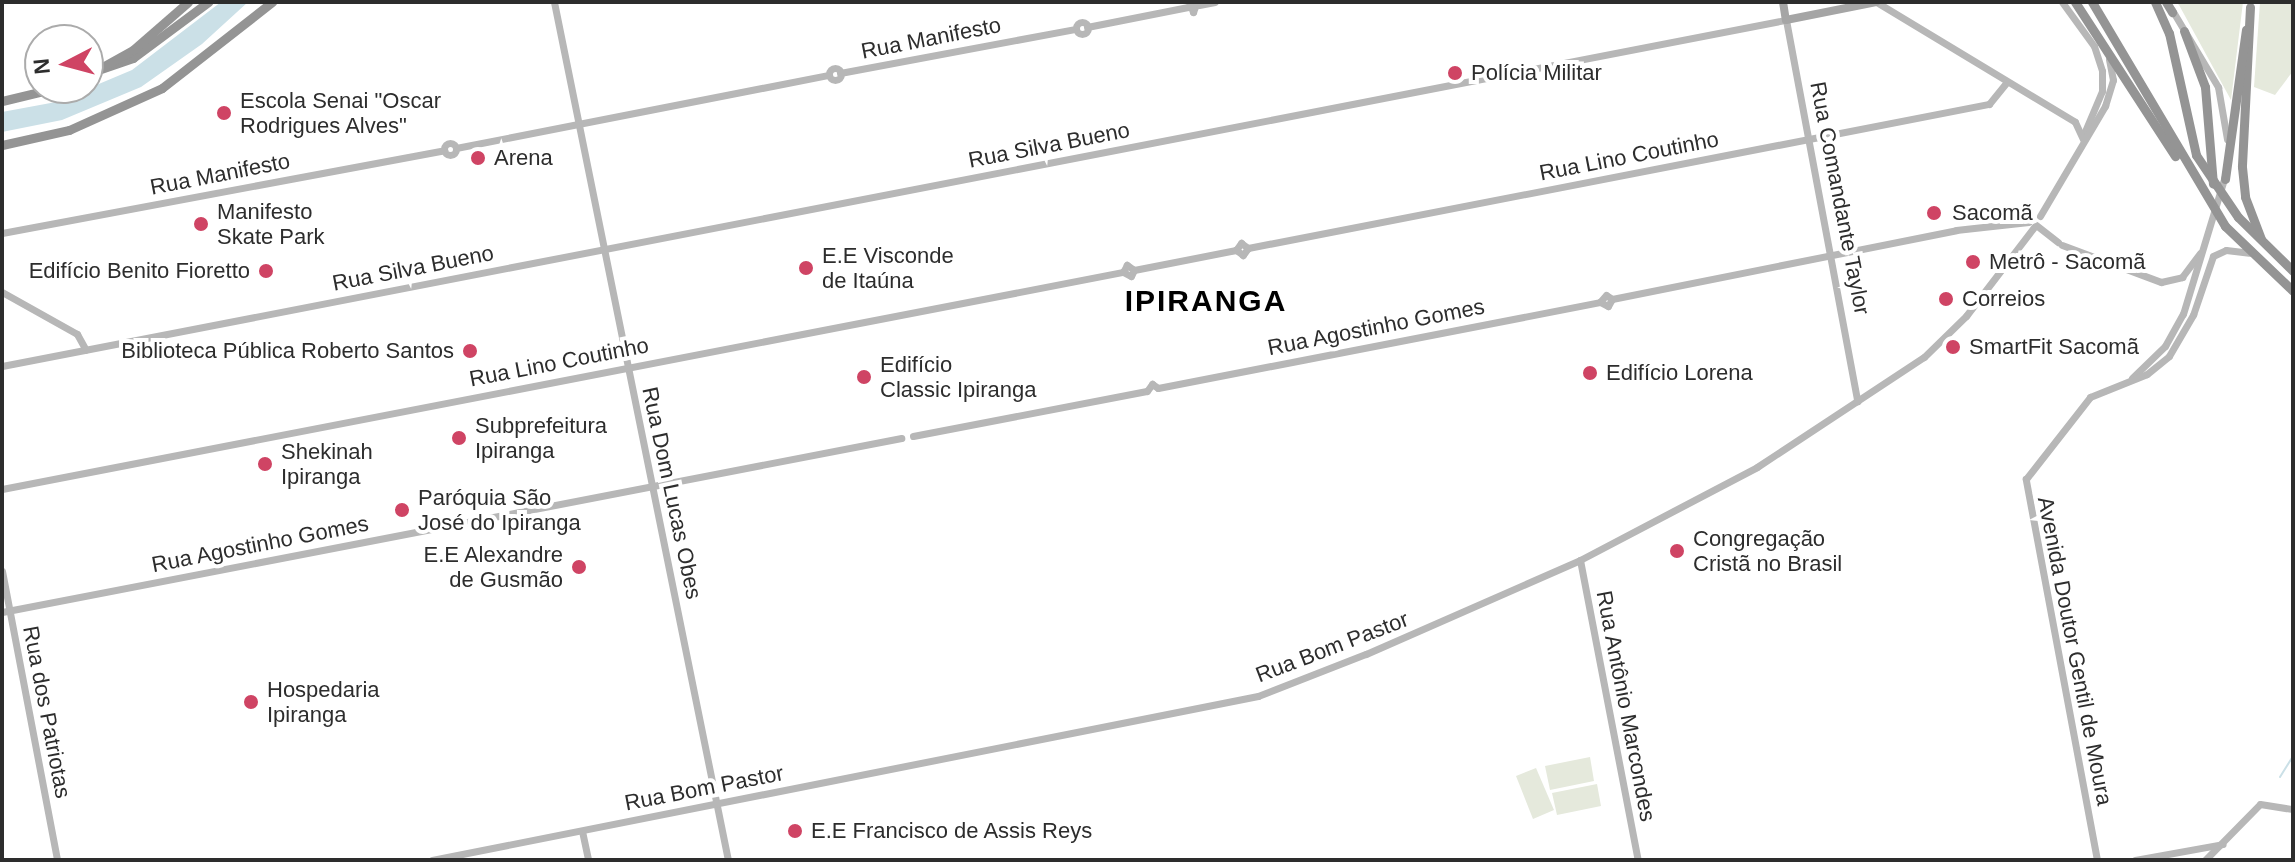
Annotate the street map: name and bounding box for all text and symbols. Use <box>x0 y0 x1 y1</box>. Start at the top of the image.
street label: Rua Manifesto <box>859 12 1003 64</box>
north arrow <box>24 24 104 104</box>
text: N <box>28 57 55 76</box>
place label: Polícia Militar <box>1471 60 1602 86</box>
marker: Polícia Militar <box>1446 64 1464 82</box>
street label: Rua Comandante Taylor <box>1804 79 1876 317</box>
place label: Escola Senai "Oscar Rodrigues Alves" <box>240 87 441 138</box>
marker: Escola Senai "Oscar Rodrigues Alves" <box>215 104 233 122</box>
street label: Rua Silva Bueno <box>966 116 1132 174</box>
street label: Rua Lino Coutinho <box>1537 126 1721 186</box>
place label: Arena <box>494 145 553 171</box>
street label: Rua Manifesto <box>148 148 292 200</box>
marker: Arena <box>469 149 487 167</box>
place label: Manifesto Skate Park <box>217 198 325 250</box>
place label: Sacomã <box>1952 200 2033 226</box>
marker: Sacomã <box>1923 202 1945 224</box>
marker: Manifesto Skate Park <box>192 215 210 233</box>
street label: Rua Silva Bueno <box>330 239 496 297</box>
place label: E.E Visconde de Itaúna <box>822 242 954 294</box>
place label: Metrô - Sacomã <box>1989 249 2145 275</box>
marker: Metrô - Sacomã <box>1964 253 1982 271</box>
place label: Edifício Benito Fioretto <box>29 258 250 284</box>
marker: E.E Visconde de Itaúna <box>797 259 815 277</box>
marker: Edifício Benito Fioretto <box>257 262 275 280</box>
district label: IPIRANGA <box>1125 283 1287 319</box>
place label: Correios <box>1962 286 2045 312</box>
marker: Correios <box>1937 290 1955 308</box>
street label: Rua Agostinho Gomes <box>1265 293 1487 361</box>
street label: Rua Lino Coutinho <box>467 332 651 392</box>
place label: SmartFit Sacomã <box>1969 334 2139 360</box>
place label: Biblioteca Pública Roberto Santos <box>121 338 454 364</box>
marker: SmartFit Sacomã <box>1944 338 1962 356</box>
marker: Biblioteca Pública Roberto Santos <box>461 342 479 360</box>
place label: Edifício Classic Ipiranga <box>880 351 1037 402</box>
place label: Edifício Lorena <box>1606 360 1753 386</box>
marker: Edifício Lorena <box>1581 364 1599 382</box>
marker: Edifício Classic Ipiranga <box>855 368 873 386</box>
street label: Rua Dom Lucas Obes <box>637 384 707 602</box>
place label: Subprefeitura Ipiranga <box>475 412 607 464</box>
marker: Subprefeitura Ipiranga <box>450 429 468 447</box>
place label: Shekinah Ipiranga <box>281 438 373 490</box>
marker: Shekinah Ipiranga <box>256 455 274 473</box>
place label: Paróquia São José do Ipiranga <box>418 484 581 536</box>
street label: Avenida Doutor Gentil de Moura <box>2032 494 2118 808</box>
marker: Paróquia São José do Ipiranga <box>393 501 411 519</box>
street label: Rua Agostinho Gomes <box>149 510 371 578</box>
place label: Congregação Cristã no Brasil <box>1693 525 1842 576</box>
place label: E.E Alexandre de Gusmão <box>422 541 563 592</box>
marker: Congregação Cristã no Brasil <box>1668 542 1686 560</box>
marker: E.E Alexandre de Gusmão <box>570 558 588 576</box>
street label: Rua Antônio Marcondes <box>1591 588 1661 824</box>
street label: Rua Bom Pastor <box>1252 606 1412 688</box>
street label: Rua dos Patriotas <box>17 624 77 800</box>
place label: Hospedaria Ipiranga <box>267 676 380 728</box>
marker: Hospedaria Ipiranga <box>242 693 260 711</box>
street label: Rua Bom Pastor <box>622 760 786 816</box>
place label: E.E Francisco de Assis Reys <box>811 818 1093 844</box>
marker: E.E Francisco de Assis Reys <box>786 822 804 840</box>

